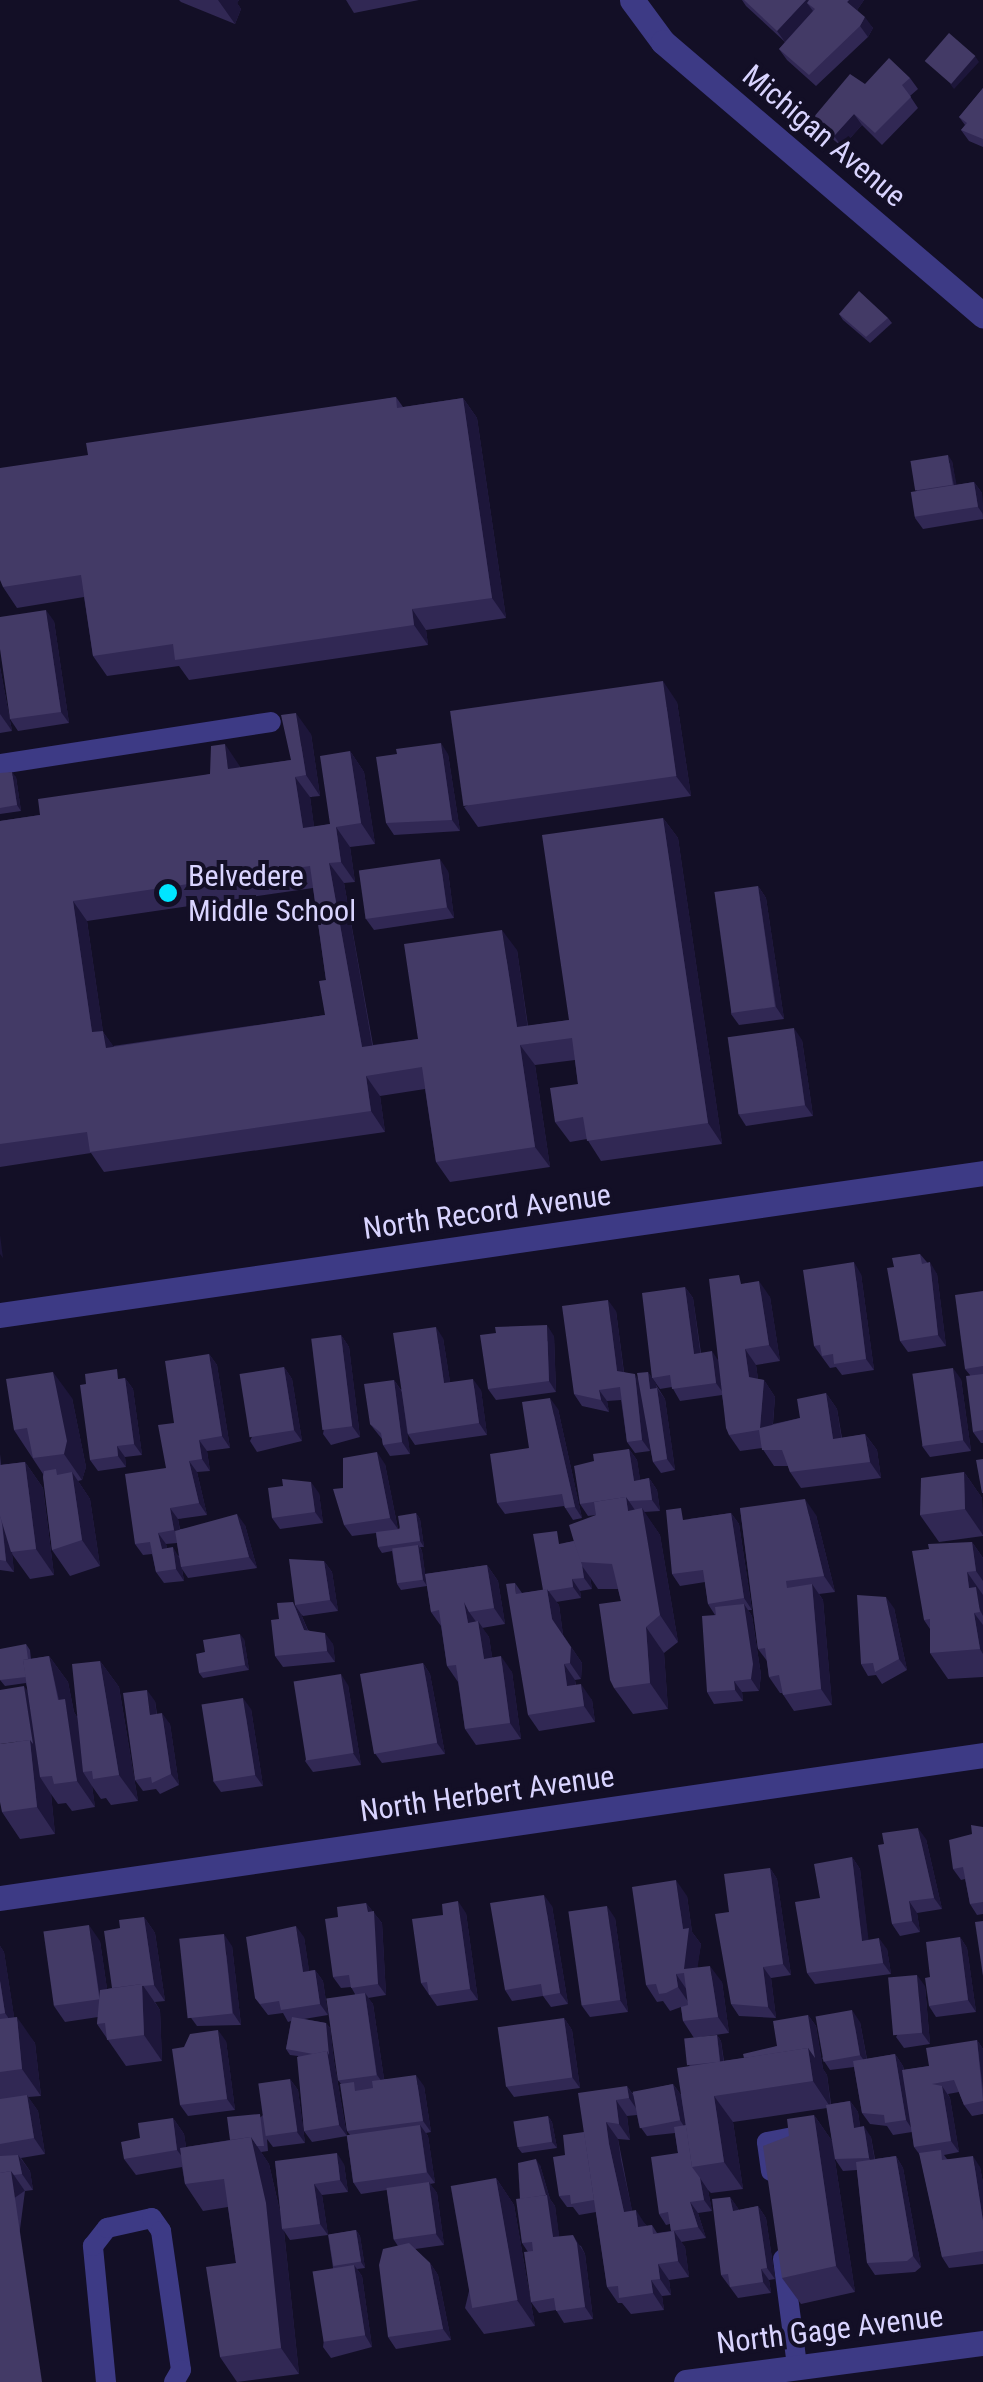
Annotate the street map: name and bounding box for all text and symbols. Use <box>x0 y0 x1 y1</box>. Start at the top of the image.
street label: Michigan Avenue <box>735 57 913 215</box>
place label: Belvedere Middle School <box>188 858 356 928</box>
marker: Belvedere Middle School <box>157 882 179 904</box>
street label: North Record Avenue <box>361 1177 613 1247</box>
street label: North Herbert Avenue <box>358 1758 616 1830</box>
street label: North Gage Avenue <box>715 2298 945 2362</box>

